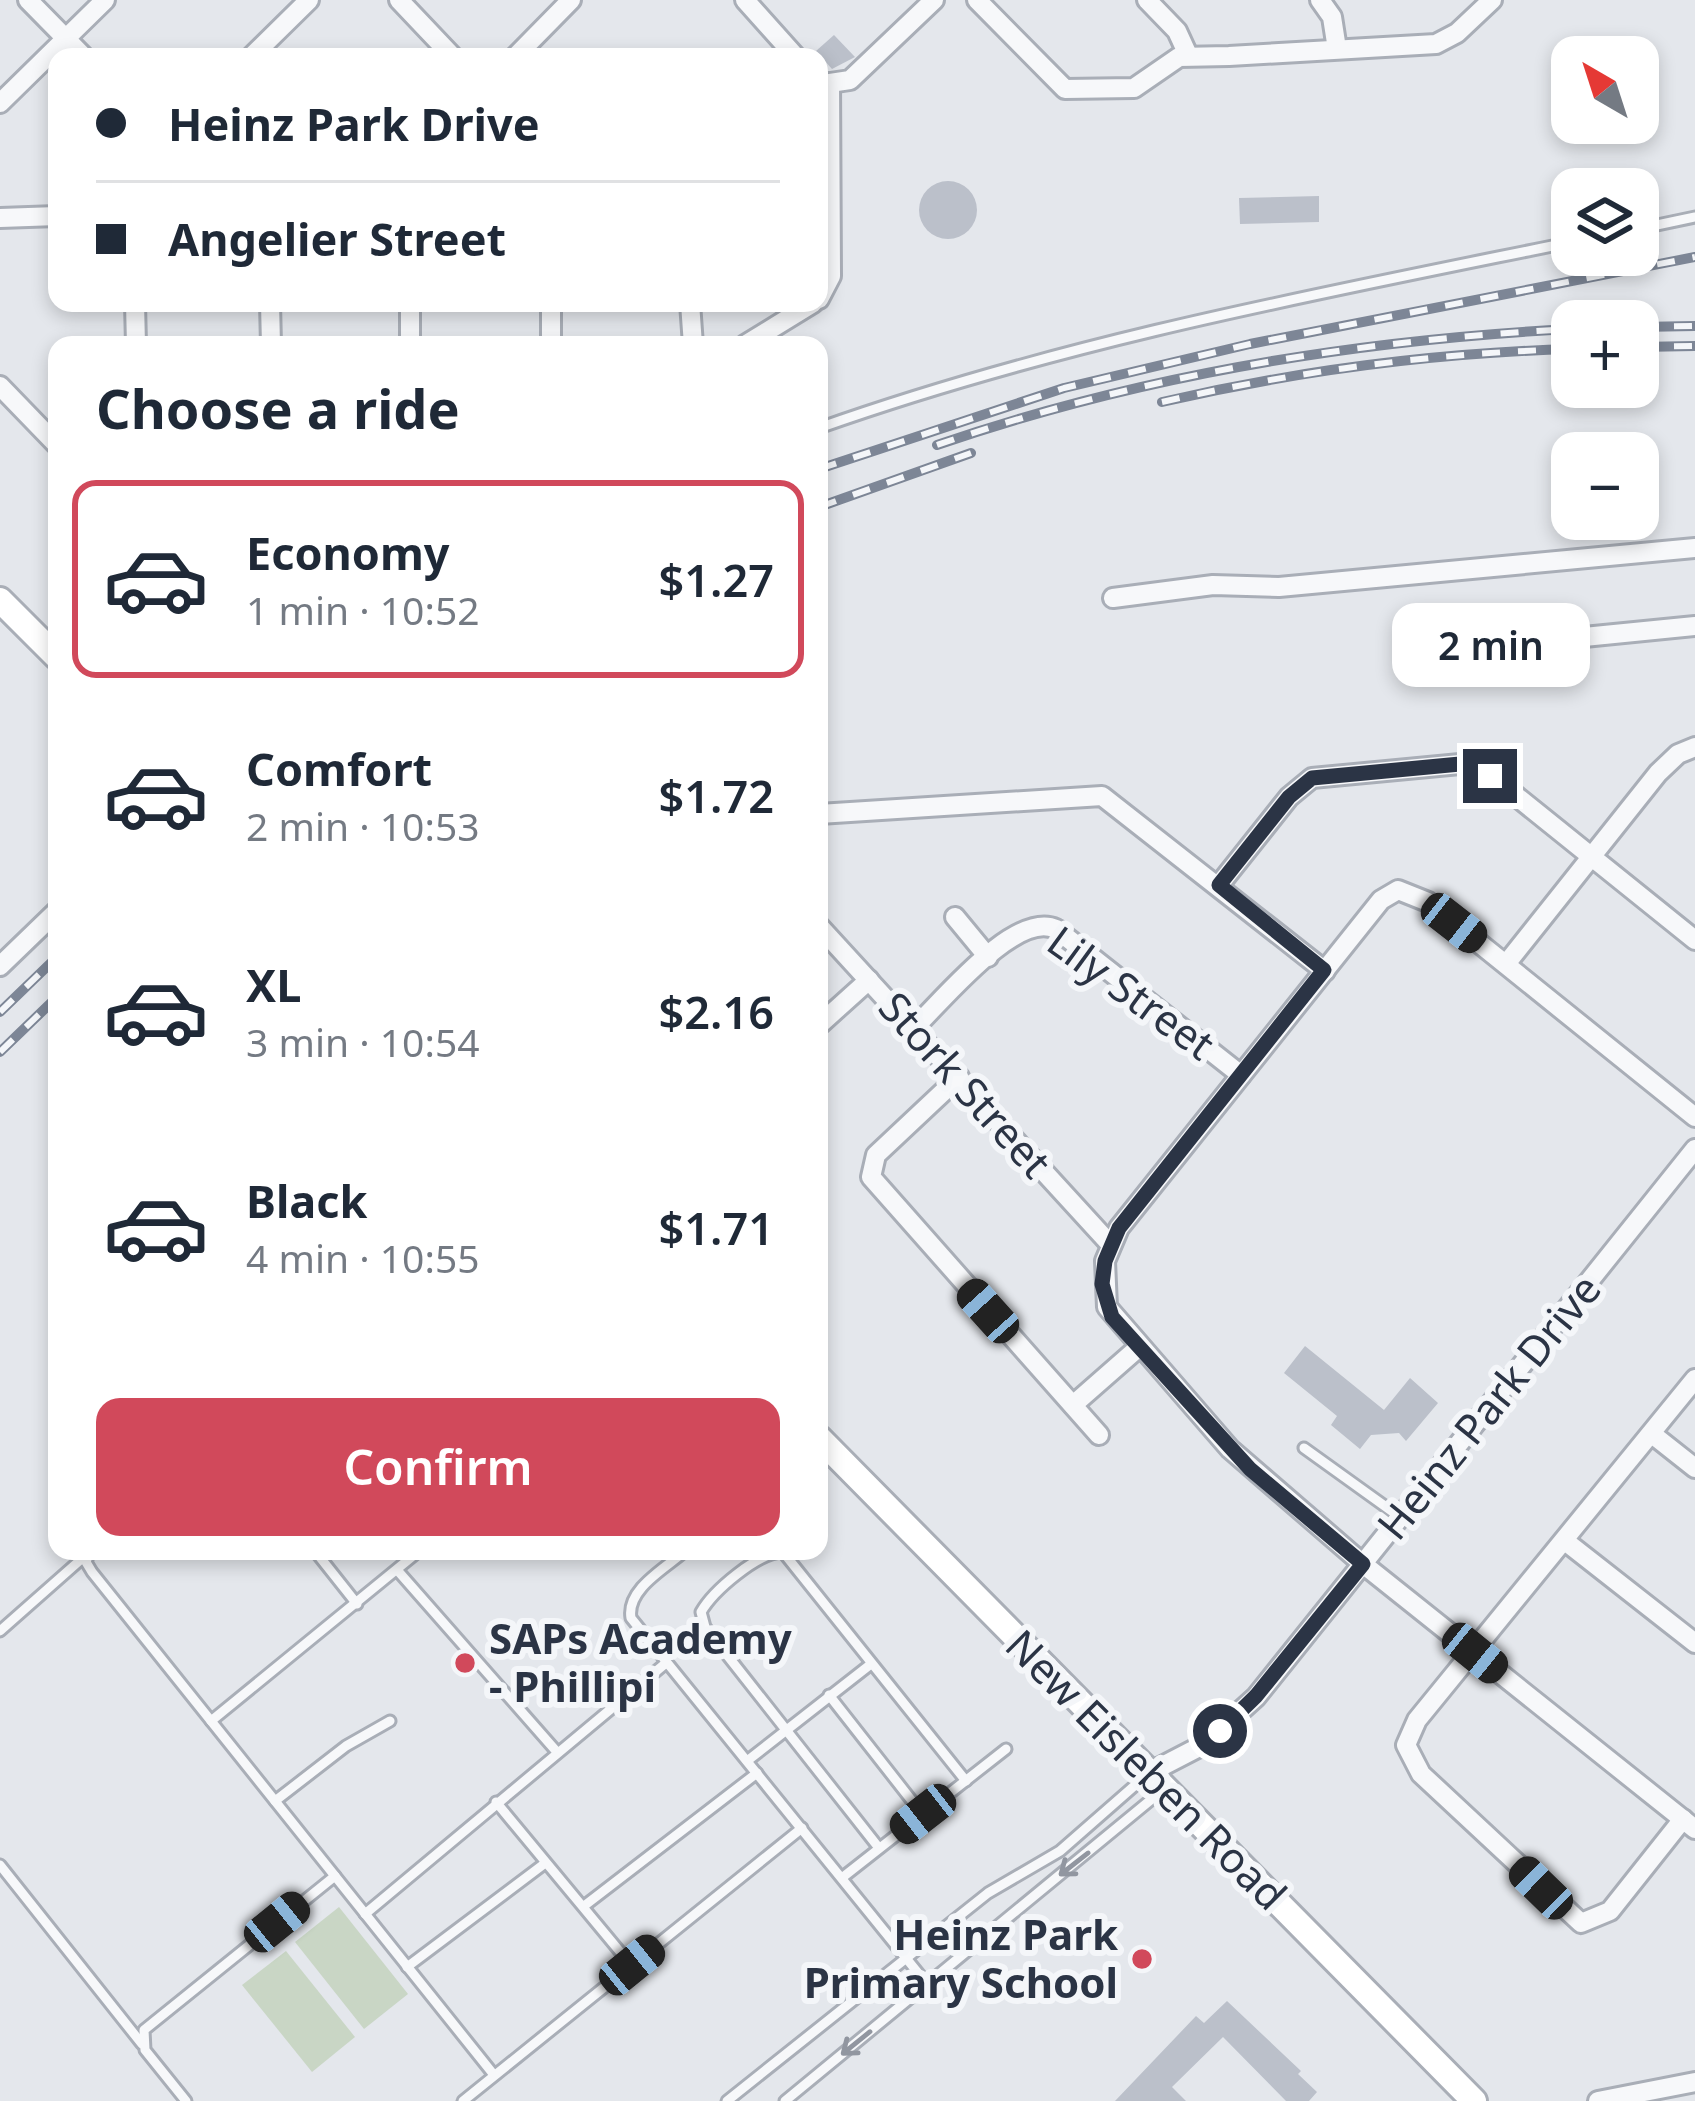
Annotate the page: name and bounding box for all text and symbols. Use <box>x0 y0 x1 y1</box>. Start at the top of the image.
north arrow <box>1551 36 1659 144</box>
map controls <box>1551 36 1659 540</box>
text: Heinz Park Drive <box>168 93 540 154</box>
button: layers <box>1551 168 1659 276</box>
text: Angelier Street <box>168 208 506 269</box>
button: + <box>1551 300 1659 408</box>
text: Choose a ride <box>96 371 460 445</box>
button: − <box>1551 432 1659 540</box>
text: Economy <box>246 522 450 583</box>
icon: car <box>102 525 210 633</box>
text: $1.27 <box>659 549 774 610</box>
text: 1 min · 10:52 <box>246 583 480 636</box>
callout: 2 min <box>1391 602 1589 686</box>
text: 2 min <box>1438 618 1544 671</box>
text: Comfort <box>246 738 432 799</box>
icon: car <box>102 741 210 849</box>
route end <box>1463 749 1517 803</box>
text: $1.72 <box>659 765 774 826</box>
text: 2 min · 10:53 <box>246 799 480 852</box>
car <box>1415 887 1493 959</box>
street label: Lily Street <box>1037 912 1227 1072</box>
text: XL <box>246 954 301 1015</box>
icon: car <box>102 957 210 1065</box>
street label: Stork Street <box>867 979 1065 1189</box>
text: $2.16 <box>659 981 774 1042</box>
text: 3 min · 10:54 <box>246 1015 480 1068</box>
text: Black <box>246 1170 367 1231</box>
icon: car <box>102 1173 210 1281</box>
text: $1.71 <box>659 1197 774 1258</box>
text: 4 min · 10:55 <box>246 1231 480 1284</box>
street label: Heinz Park Drive <box>1363 1262 1612 1551</box>
car <box>951 1272 1025 1350</box>
button: Confirm <box>96 1398 780 1536</box>
place label: SAPs Academy - Phillipi <box>489 1609 792 1714</box>
street label: New Eisleben Road <box>994 1616 1300 1922</box>
car <box>1436 1616 1514 1690</box>
marker: SAPs Academy - Phillipi <box>452 1650 478 1676</box>
route start <box>1193 1704 1247 1758</box>
car <box>884 1778 962 1850</box>
one-way arrow <box>1059 1850 1091 1877</box>
car <box>1503 1850 1579 1926</box>
car <box>238 1885 316 1959</box>
place label: Heinz Park Primary School <box>804 1905 1119 2010</box>
car <box>593 1928 671 2002</box>
marker: Heinz Park Primary School <box>1129 1946 1155 1972</box>
one-way arrow <box>841 2028 872 2056</box>

